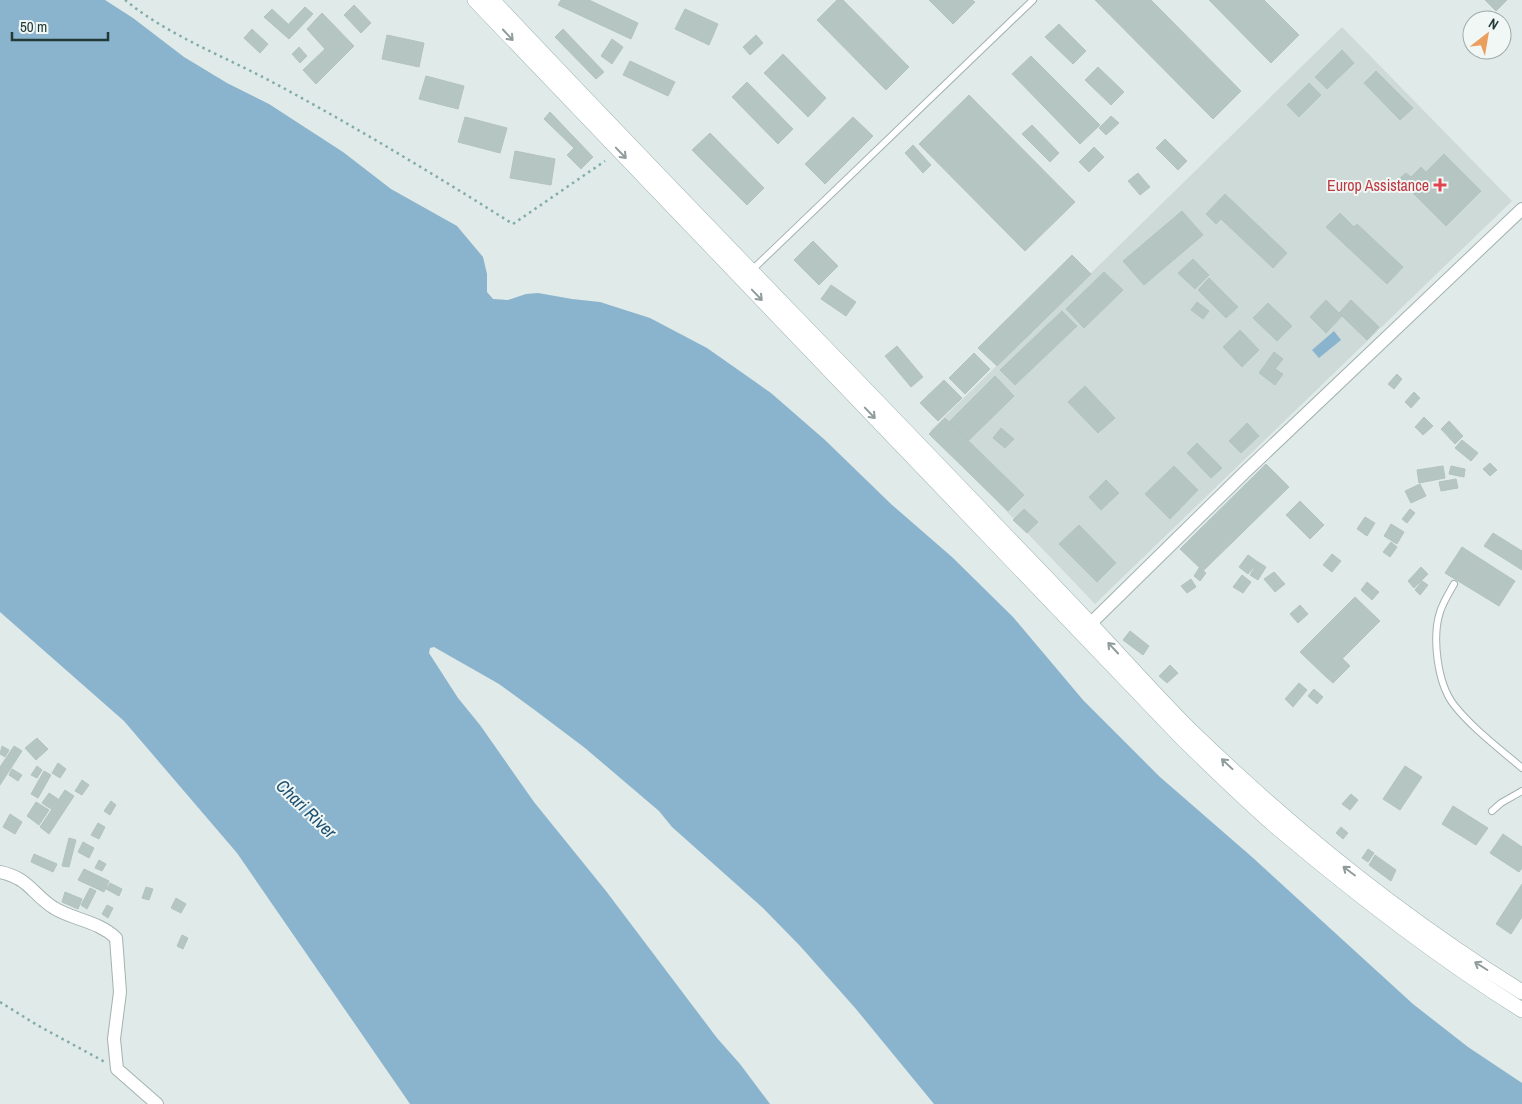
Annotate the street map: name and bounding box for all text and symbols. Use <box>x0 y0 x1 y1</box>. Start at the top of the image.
scale bar <box>12 10 109 42</box>
north arrow <box>1462 10 1512 60</box>
text: N <box>1486 14 1502 34</box>
text: 50 m <box>20 16 47 37</box>
one-way arrow <box>502 29 514 42</box>
one-way arrow <box>614 147 627 159</box>
place label: Europ Assistance <box>1327 174 1429 196</box>
marker: Europ Assistance <box>1433 178 1447 192</box>
one-way arrow <box>751 289 763 302</box>
one-way arrow <box>864 407 876 419</box>
one-way arrow <box>1107 642 1119 654</box>
one-way arrow <box>1220 758 1233 770</box>
water label: Chari River <box>271 773 343 845</box>
one-way arrow <box>1343 865 1356 876</box>
one-way arrow <box>1474 961 1488 971</box>

